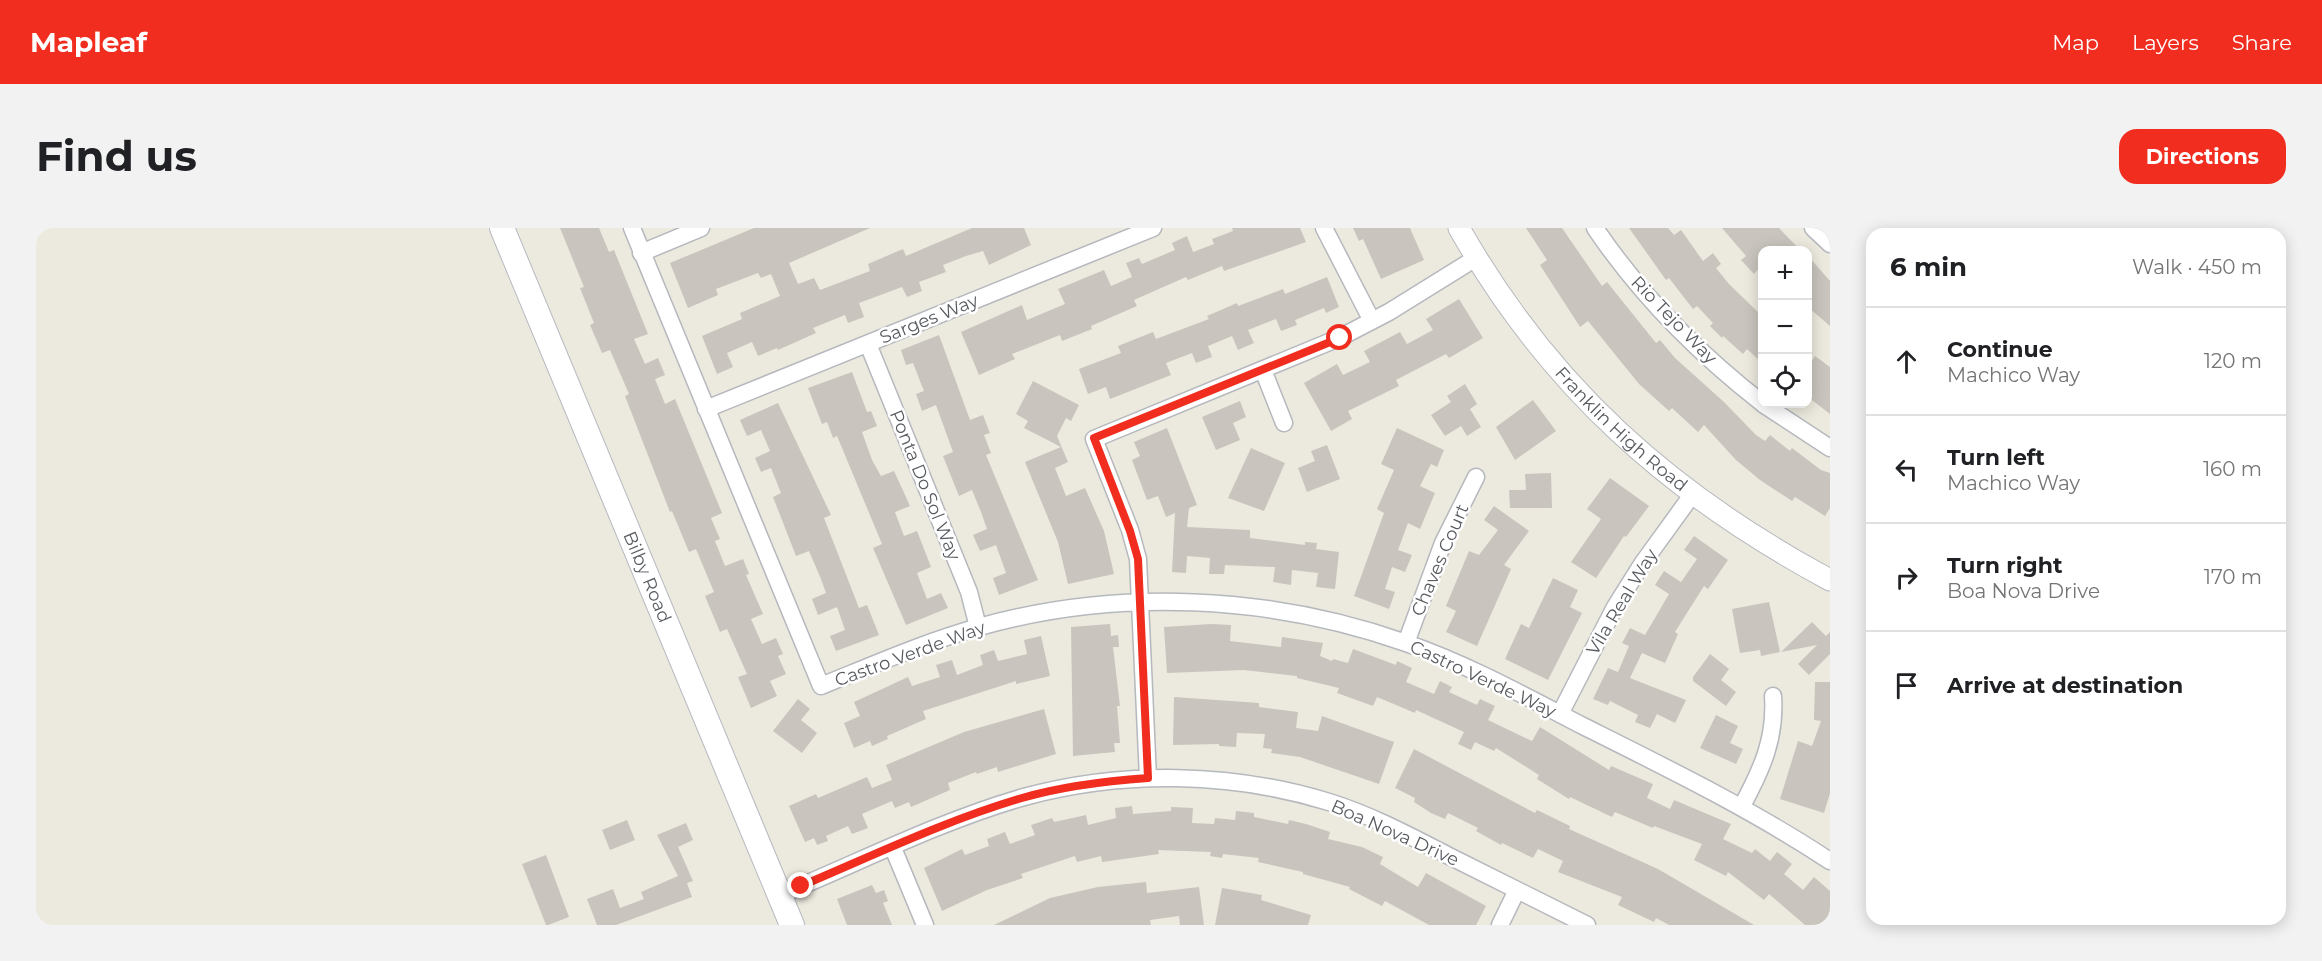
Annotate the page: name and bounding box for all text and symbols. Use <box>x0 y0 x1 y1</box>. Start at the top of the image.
text: Mapleaf <box>30 25 147 59</box>
text: Map <box>2052 30 2099 55</box>
text: Layers <box>2132 30 2199 55</box>
text: Share <box>2232 30 2292 55</box>
button: Directions <box>2119 129 2286 184</box>
text: Find us <box>36 130 197 182</box>
map controls <box>1758 246 1812 408</box>
button: + <box>1758 246 1812 300</box>
text: 6 min <box>1890 251 1967 283</box>
text: Walk · 450 m <box>2132 255 2262 279</box>
street label: Rio Tejo Way <box>1627 271 1722 369</box>
street label: Sarges Way <box>876 289 982 349</box>
button: − <box>1758 300 1812 354</box>
route start <box>1326 324 1352 350</box>
text: Continue <box>1947 336 2053 363</box>
icon: ahead <box>1890 345 1923 378</box>
text: 120 m <box>2204 349 2262 373</box>
button: locate <box>1758 354 1812 408</box>
street label: Franklin High Road <box>1550 362 1692 496</box>
text: Machico Way <box>1947 363 2080 387</box>
street label: Ponta Do Sol Way <box>885 407 965 564</box>
text: Turn left <box>1947 444 2045 471</box>
icon: left <box>1890 453 1923 486</box>
text: 160 m <box>2203 457 2262 481</box>
text: Machico Way <box>1947 471 2080 495</box>
street label: Chaves Court <box>1406 501 1474 619</box>
street label: Bilby Road <box>618 528 676 626</box>
street label: Vila Real Way <box>1582 545 1662 659</box>
text: Turn right <box>1947 552 2062 579</box>
icon: right <box>1890 561 1923 594</box>
text: 170 m <box>2204 565 2262 589</box>
text: Boa Nova Drive <box>1947 579 2100 603</box>
street label: Castro Verde Way <box>832 616 989 691</box>
street label: Castro Verde Way <box>1406 636 1560 723</box>
icon: arrive <box>1890 669 1923 702</box>
text: Arrive at destination <box>1947 672 2183 699</box>
street label: Boa Nova Drive <box>1328 795 1462 871</box>
route end <box>787 872 813 898</box>

